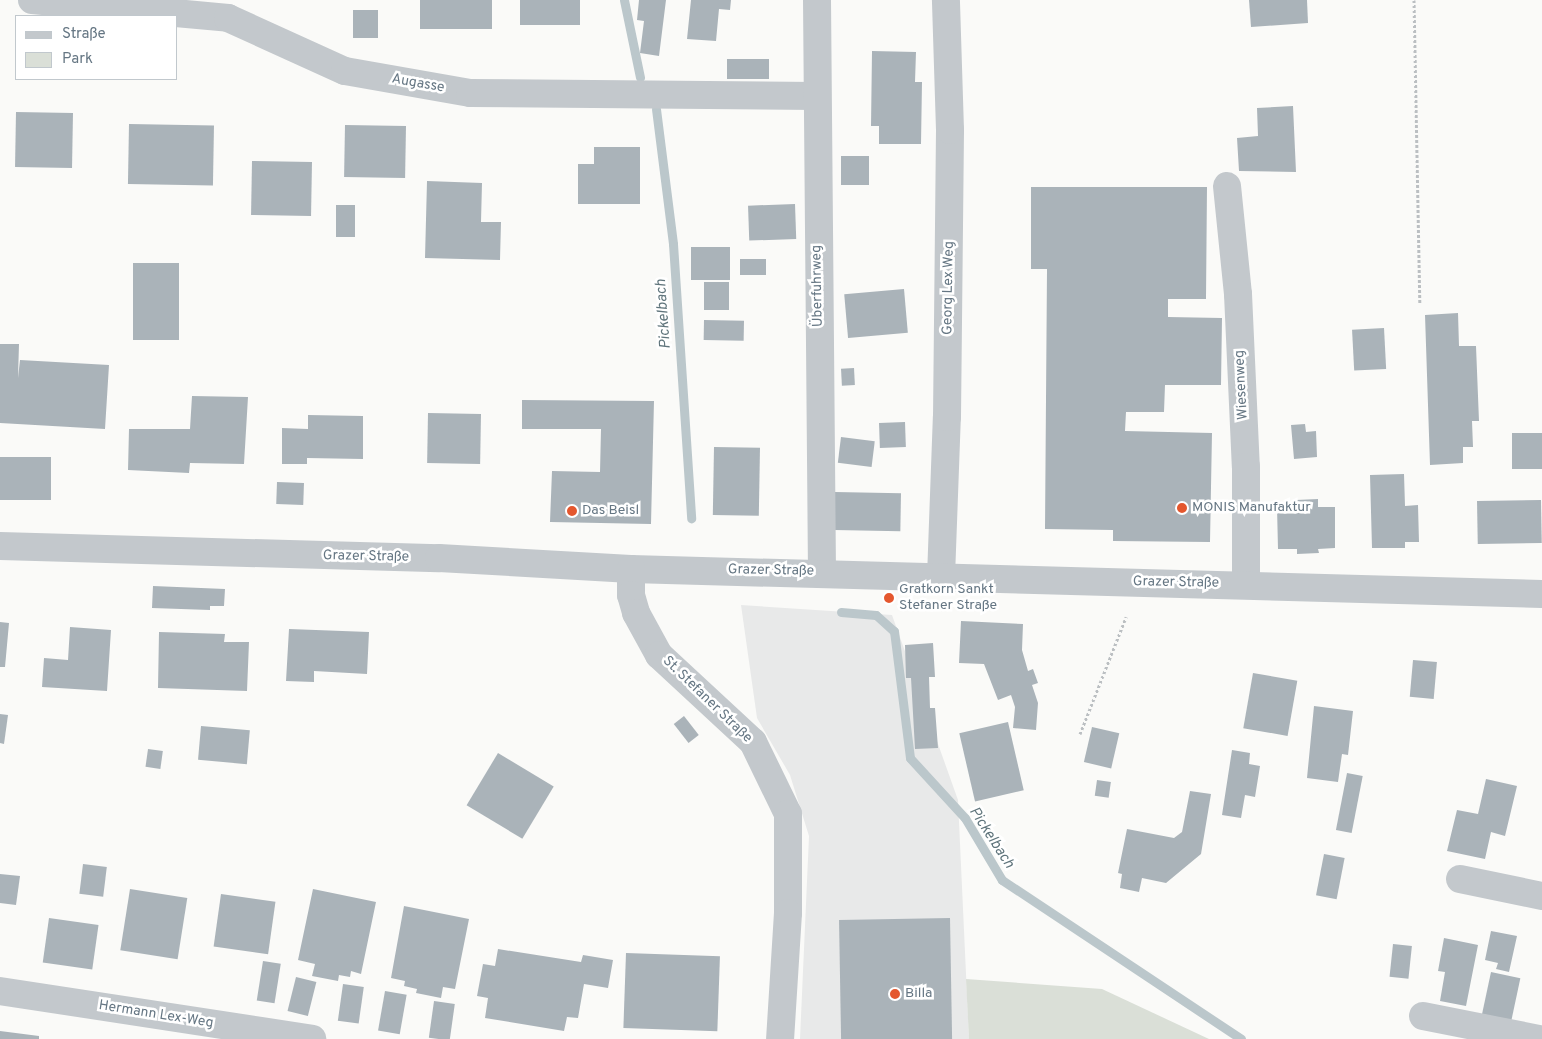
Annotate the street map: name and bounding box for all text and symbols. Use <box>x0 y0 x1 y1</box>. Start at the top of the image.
legend <box>15 15 178 80</box>
text: Straße <box>62 25 106 44</box>
text: Park <box>62 50 93 69</box>
street label: Augasse <box>390 71 446 97</box>
street label: Georg Lex Weg <box>940 241 958 335</box>
street label: Überfuhrweg <box>809 245 827 327</box>
water label: Pickelbach <box>653 279 675 349</box>
street label: Wiesenweg <box>1232 350 1252 420</box>
place label: MONIS Manufaktur <box>1192 500 1311 516</box>
marker: MONIS Manufaktur <box>1176 502 1188 514</box>
place label: Das Beisl <box>582 503 639 519</box>
marker: Das Beisl <box>566 505 578 517</box>
street label: Grazer Straße <box>323 548 409 566</box>
street label: Grazer Straße <box>728 562 814 580</box>
street label: Grazer Straße <box>1133 574 1219 592</box>
place label: Gratkorn Sankt Stefaner Straße <box>899 582 997 614</box>
marker: Gratkorn Sankt Stefaner Straße <box>883 592 895 604</box>
street label: St. Stefaner Straße <box>659 653 755 747</box>
water label: Pickelbach <box>964 804 1018 872</box>
place label: Billa <box>905 986 932 1002</box>
marker: Billa <box>889 988 901 1000</box>
street label: Hermann Lex-Weg <box>97 998 215 1032</box>

